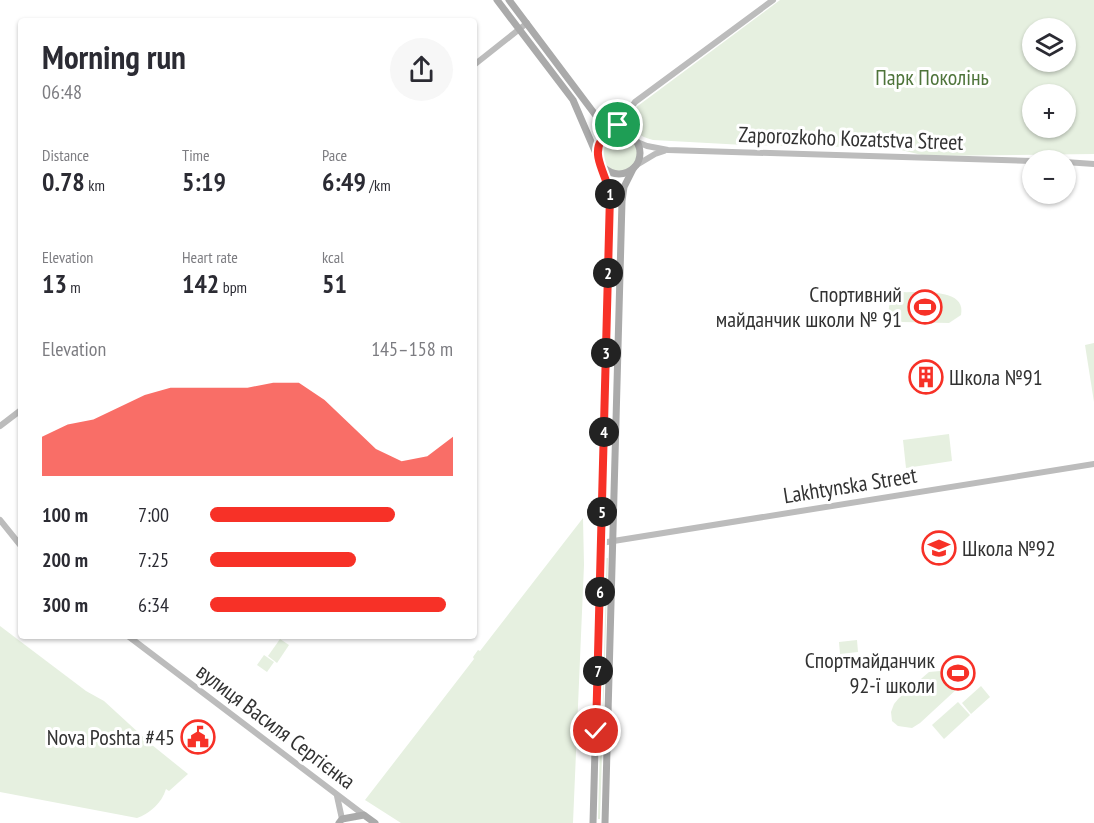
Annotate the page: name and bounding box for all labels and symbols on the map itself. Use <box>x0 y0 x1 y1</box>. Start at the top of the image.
park label: Парк Поколінь <box>875 63 989 91</box>
pin <box>592 99 643 150</box>
street label: Zaporozkoho Kozatstva Street <box>738 120 964 156</box>
pin: 1 <box>595 179 625 209</box>
pin: 2 <box>593 258 623 288</box>
place label: Спортивний майданчик школи № 91 <box>716 280 902 333</box>
sports icon: Спортивний майданчик школи № 91 <box>907 289 943 325</box>
pin: 3 <box>591 338 621 368</box>
building icon: Школа №91 <box>908 359 944 395</box>
place label: Школа №91 <box>949 363 1043 391</box>
pin: 4 <box>589 417 619 447</box>
street label: Lakhtynska Street <box>781 461 919 509</box>
pin: 5 <box>587 497 617 527</box>
school or university icon: Школа №92 <box>921 530 957 566</box>
place label: Школа №92 <box>962 534 1056 562</box>
pin: 6 <box>585 577 615 607</box>
place label: Спортмайданчик 92-ї школи <box>805 646 935 699</box>
sports icon: Спортмайданчик 92-ї школи <box>940 655 976 691</box>
pin: 7 <box>583 656 613 686</box>
street label: вулиця Василя Сергієнка <box>191 657 361 795</box>
pin <box>570 705 621 756</box>
public building icon: Nova Poshta #45 <box>180 719 216 755</box>
place label: Nova Poshta #45 <box>47 723 175 751</box>

